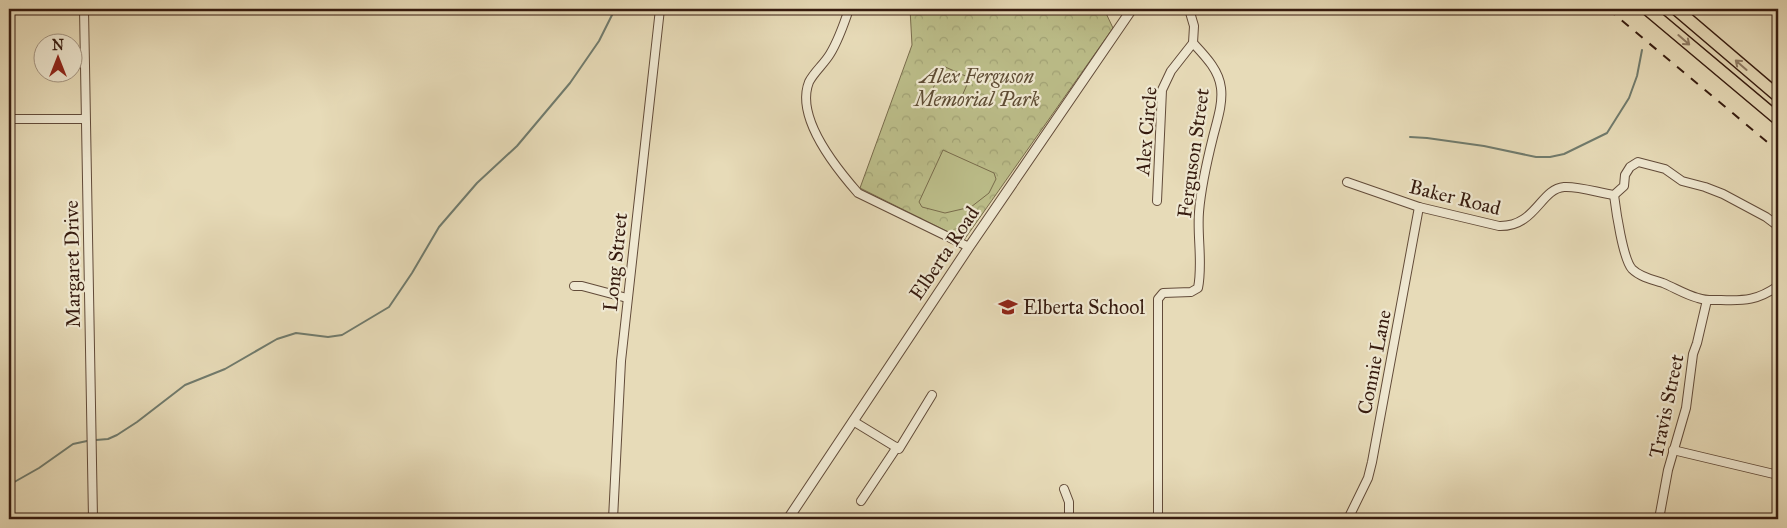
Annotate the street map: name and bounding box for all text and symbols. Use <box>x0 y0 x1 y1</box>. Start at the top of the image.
north arrow <box>32 32 82 82</box>
one-way arrow <box>1677 35 1690 46</box>
text: N <box>52 37 64 54</box>
one-way arrow <box>1735 59 1748 70</box>
park label: Alex Ferguson Memorial Park <box>912 64 1040 111</box>
street label: Alex Circle <box>1130 86 1162 177</box>
street label: Ferguson Street <box>1172 86 1215 220</box>
street label: Baker Road <box>1407 174 1503 220</box>
street label: Margaret Drive <box>59 200 86 328</box>
street label: Elberta Road <box>904 202 984 304</box>
street label: Long Street <box>598 211 633 313</box>
place label: Elberta School <box>1023 295 1145 319</box>
school or university icon: Elberta School <box>997 296 1019 318</box>
street label: Connie Lane <box>1352 308 1396 416</box>
street label: Travis Street <box>1643 352 1689 460</box>

